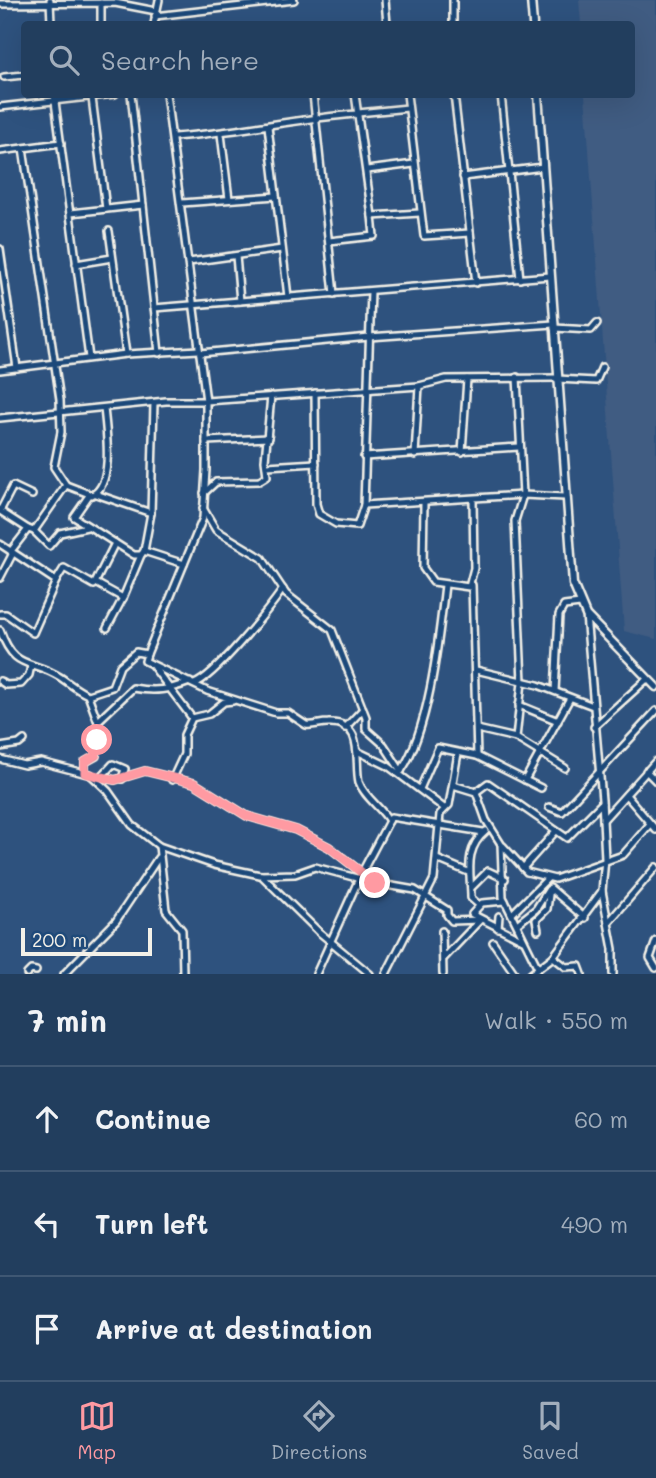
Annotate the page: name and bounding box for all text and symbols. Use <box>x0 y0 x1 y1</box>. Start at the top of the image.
search box <box>21 21 635 98</box>
icon: search <box>45 41 83 79</box>
text: Search here <box>101 43 259 77</box>
route start <box>81 724 112 755</box>
route end <box>359 867 390 898</box>
scale bar <box>21 925 152 957</box>
text: 200 m <box>32 927 87 952</box>
text: 7 min <box>28 1000 107 1040</box>
text: Walk · 550 m <box>484 1005 628 1035</box>
icon: ahead <box>28 1100 66 1138</box>
text: Continue <box>95 1102 211 1136</box>
text: 60 m <box>574 1104 628 1134</box>
icon: left <box>28 1205 66 1243</box>
text: Turn left <box>95 1207 208 1241</box>
text: 490 m <box>561 1209 628 1239</box>
icon: arrive <box>28 1310 66 1348</box>
text: Arrive at destination <box>95 1312 372 1346</box>
tab: Map <box>77 1397 116 1464</box>
tab: Directions <box>271 1397 367 1464</box>
tab: Saved <box>522 1397 579 1464</box>

